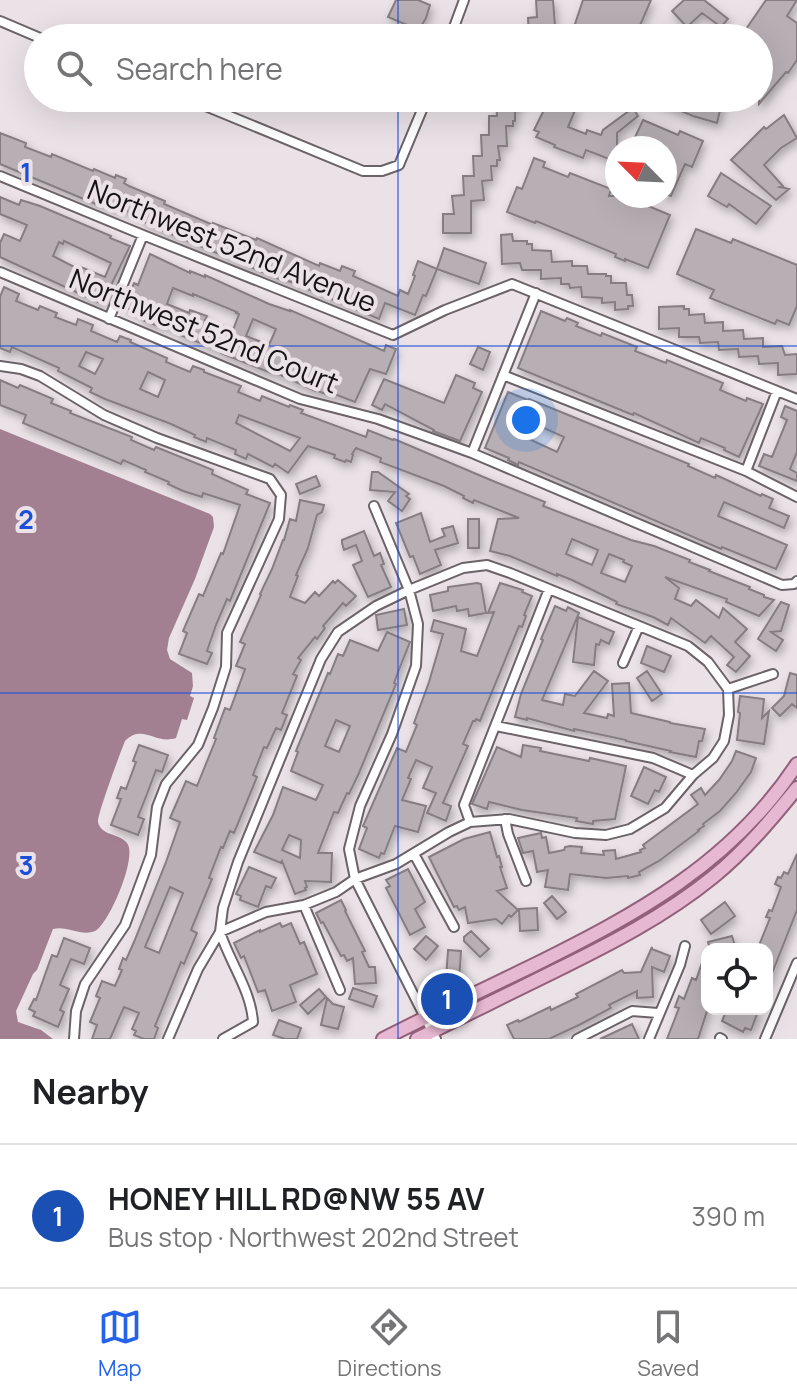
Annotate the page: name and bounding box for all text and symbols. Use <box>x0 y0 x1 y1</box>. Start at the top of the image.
search box <box>24 24 773 112</box>
icon: search <box>52 46 96 90</box>
text: Search here <box>116 48 283 89</box>
north arrow <box>605 136 677 208</box>
text: 1 <box>20 154 32 190</box>
street label: Northwest 52nd Avenue <box>82 170 382 320</box>
street label: Northwest 52nd Court <box>64 259 345 401</box>
your location <box>506 400 546 440</box>
text: 2 <box>18 501 34 537</box>
text: 3 <box>18 847 34 883</box>
map controls <box>701 943 773 1015</box>
button: locate <box>701 943 773 1015</box>
pin: 1 <box>421 969 473 1029</box>
text: Nearby <box>32 1068 148 1114</box>
text: HONEY HILL RD@NW 55 AV <box>108 1178 484 1219</box>
text: 1 <box>52 1198 64 1234</box>
text: 390 m <box>691 1198 765 1234</box>
text: Bus stop · Northwest 202nd Street <box>108 1219 519 1255</box>
tab: Map <box>98 1305 142 1383</box>
tab: Directions <box>337 1305 442 1383</box>
tab: Saved <box>637 1305 699 1383</box>

